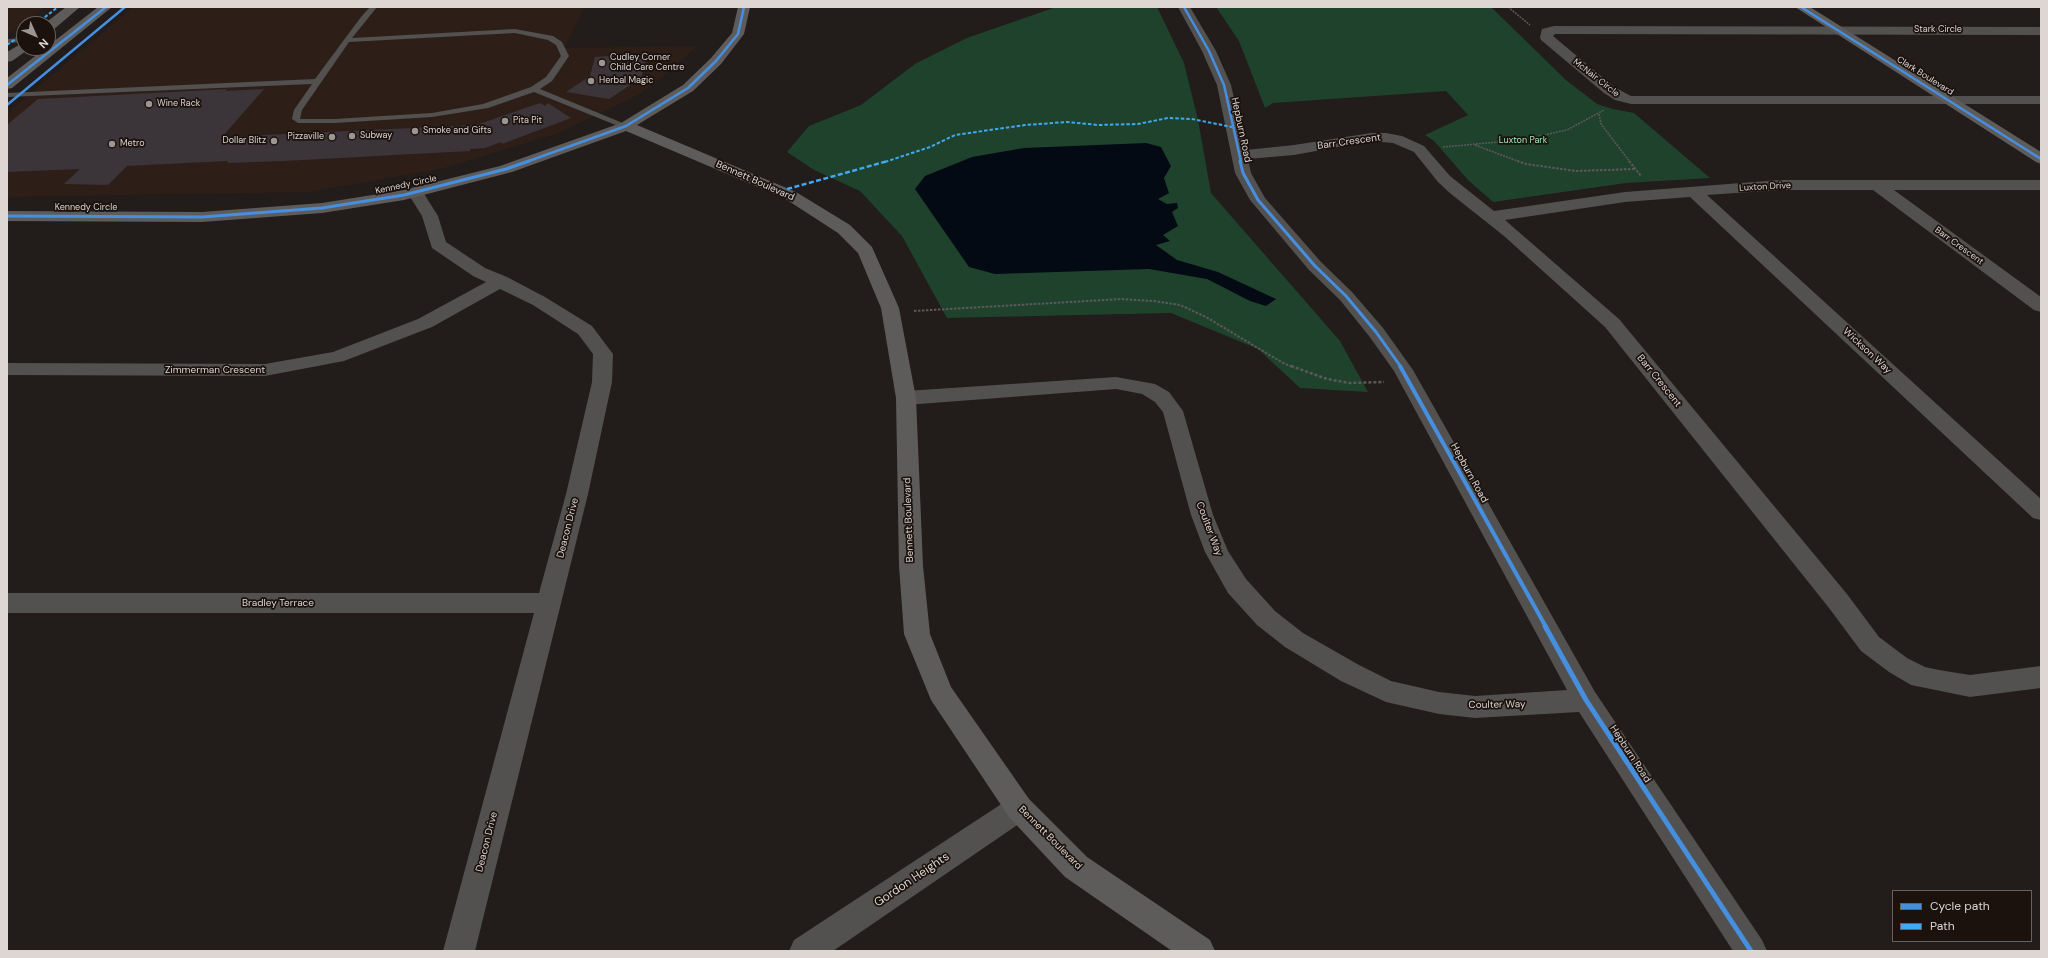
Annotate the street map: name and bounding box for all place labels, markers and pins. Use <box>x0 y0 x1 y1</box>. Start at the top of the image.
place label: Cudley Corner Child Care Centre <box>610 53 684 74</box>
marker: Cudley Corner Child Care Centre <box>597 58 607 68</box>
marker: Herbal Magic <box>586 76 596 86</box>
place label: Herbal Magic <box>599 76 653 86</box>
marker: Wine Rack <box>144 99 154 109</box>
place label: Wine Rack <box>157 99 200 109</box>
marker: Pita Pit <box>500 116 510 126</box>
place label: Pita Pit <box>513 116 542 126</box>
marker: Smoke and Gifts <box>410 126 420 136</box>
place label: Smoke and Gifts <box>423 126 491 136</box>
marker: Subway <box>347 131 357 141</box>
place label: Subway <box>360 131 392 141</box>
place label: Pizzaville <box>288 132 324 142</box>
marker: Pizzaville <box>327 132 337 142</box>
place label: Dollar Blitz <box>223 136 266 146</box>
marker: Dollar Blitz <box>269 136 279 146</box>
marker: Metro <box>107 139 117 149</box>
place label: Metro <box>120 139 145 149</box>

